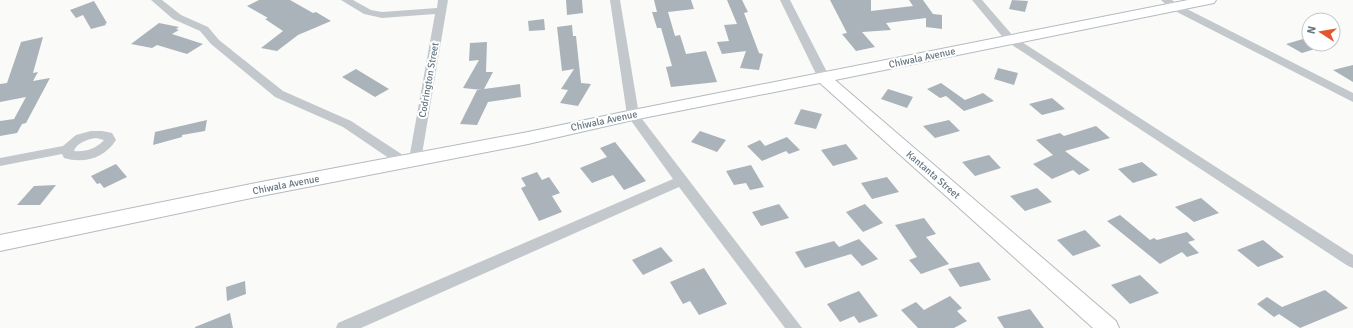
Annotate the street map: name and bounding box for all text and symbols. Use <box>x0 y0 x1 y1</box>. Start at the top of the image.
north arrow <box>1301 12 1341 52</box>
text: N <box>1305 25 1319 35</box>
street label: Codrington Street <box>416 41 442 119</box>
street label: Chiwala Avenue <box>888 45 956 71</box>
street label: Chiwala Avenue <box>570 108 638 134</box>
street label: Kantanta Street <box>904 148 963 202</box>
street label: Chiwala Avenue <box>252 173 320 197</box>

